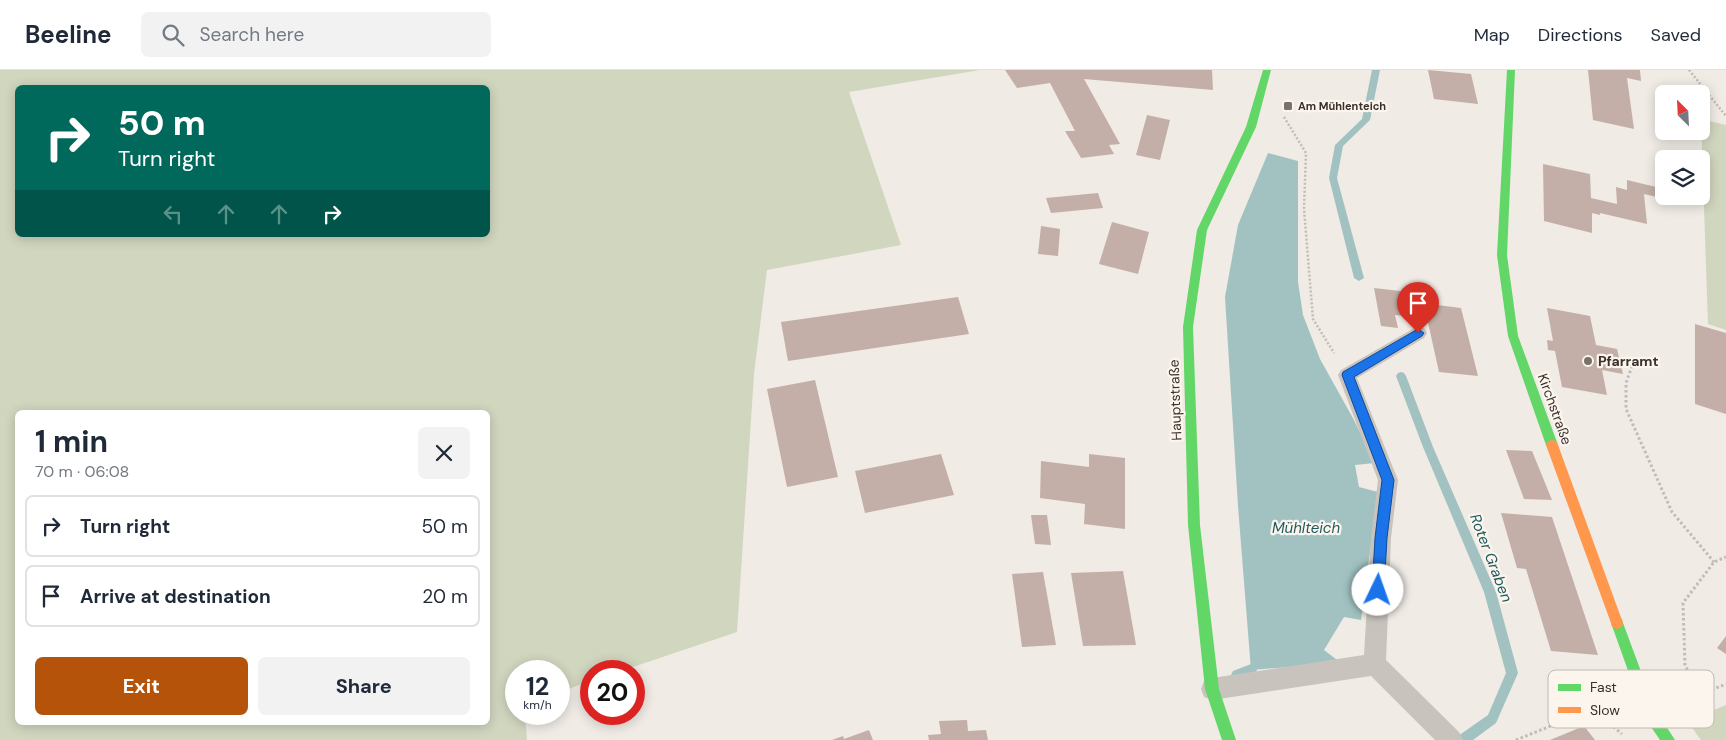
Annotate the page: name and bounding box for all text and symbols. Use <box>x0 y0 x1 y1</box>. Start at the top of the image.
search box <box>141 12 491 57</box>
text: Beeline <box>25 19 111 50</box>
icon: search <box>159 21 187 49</box>
text: Search here <box>199 22 304 47</box>
text: Map <box>1474 23 1510 47</box>
text: Directions <box>1538 23 1623 47</box>
text: Saved <box>1651 23 1701 47</box>
north arrow <box>1655 85 1710 140</box>
map controls <box>1655 85 1710 205</box>
place label: Am Mühlenteich <box>1298 99 1386 113</box>
text: 50 m <box>118 100 206 146</box>
marker: Am Mühlenteich <box>1282 100 1294 112</box>
icon: right <box>35 105 100 170</box>
text: Turn right <box>118 144 215 173</box>
button: layers <box>1655 150 1710 205</box>
icon: left <box>159 200 187 228</box>
icon: ahead <box>212 200 240 228</box>
icon: ahead <box>265 200 293 228</box>
icon: right <box>318 200 346 228</box>
pin <box>1397 282 1439 333</box>
icon: arrive <box>1404 289 1432 317</box>
place label: Pfarramt <box>1598 352 1659 370</box>
marker: Pfarramt <box>1582 355 1594 367</box>
street label: Hauptstraße <box>1165 359 1185 441</box>
street label: Kirchstraße <box>1534 371 1576 447</box>
text: 1 min <box>35 422 108 461</box>
button: close <box>418 427 470 479</box>
text: 70 m · 06:08 <box>35 461 129 482</box>
water label: Roter Graben <box>1465 511 1517 605</box>
icon: right <box>37 512 65 540</box>
text: Turn right <box>80 514 170 539</box>
text: 50 m <box>421 514 468 539</box>
water label: Mühlteich <box>1272 518 1340 538</box>
position arrow <box>1351 563 1403 615</box>
icon: arrive <box>37 582 65 610</box>
text: Arrive at destination <box>80 584 271 609</box>
text: 20 m <box>422 584 468 609</box>
button: Exit <box>35 657 248 715</box>
button: Share <box>258 657 470 715</box>
speed limit sign: 20 <box>580 660 645 725</box>
text: 12 <box>526 670 549 703</box>
legend <box>1548 670 1714 728</box>
text: Fast <box>1590 678 1617 696</box>
text: km/h <box>523 697 552 713</box>
text: Slow <box>1590 701 1620 719</box>

